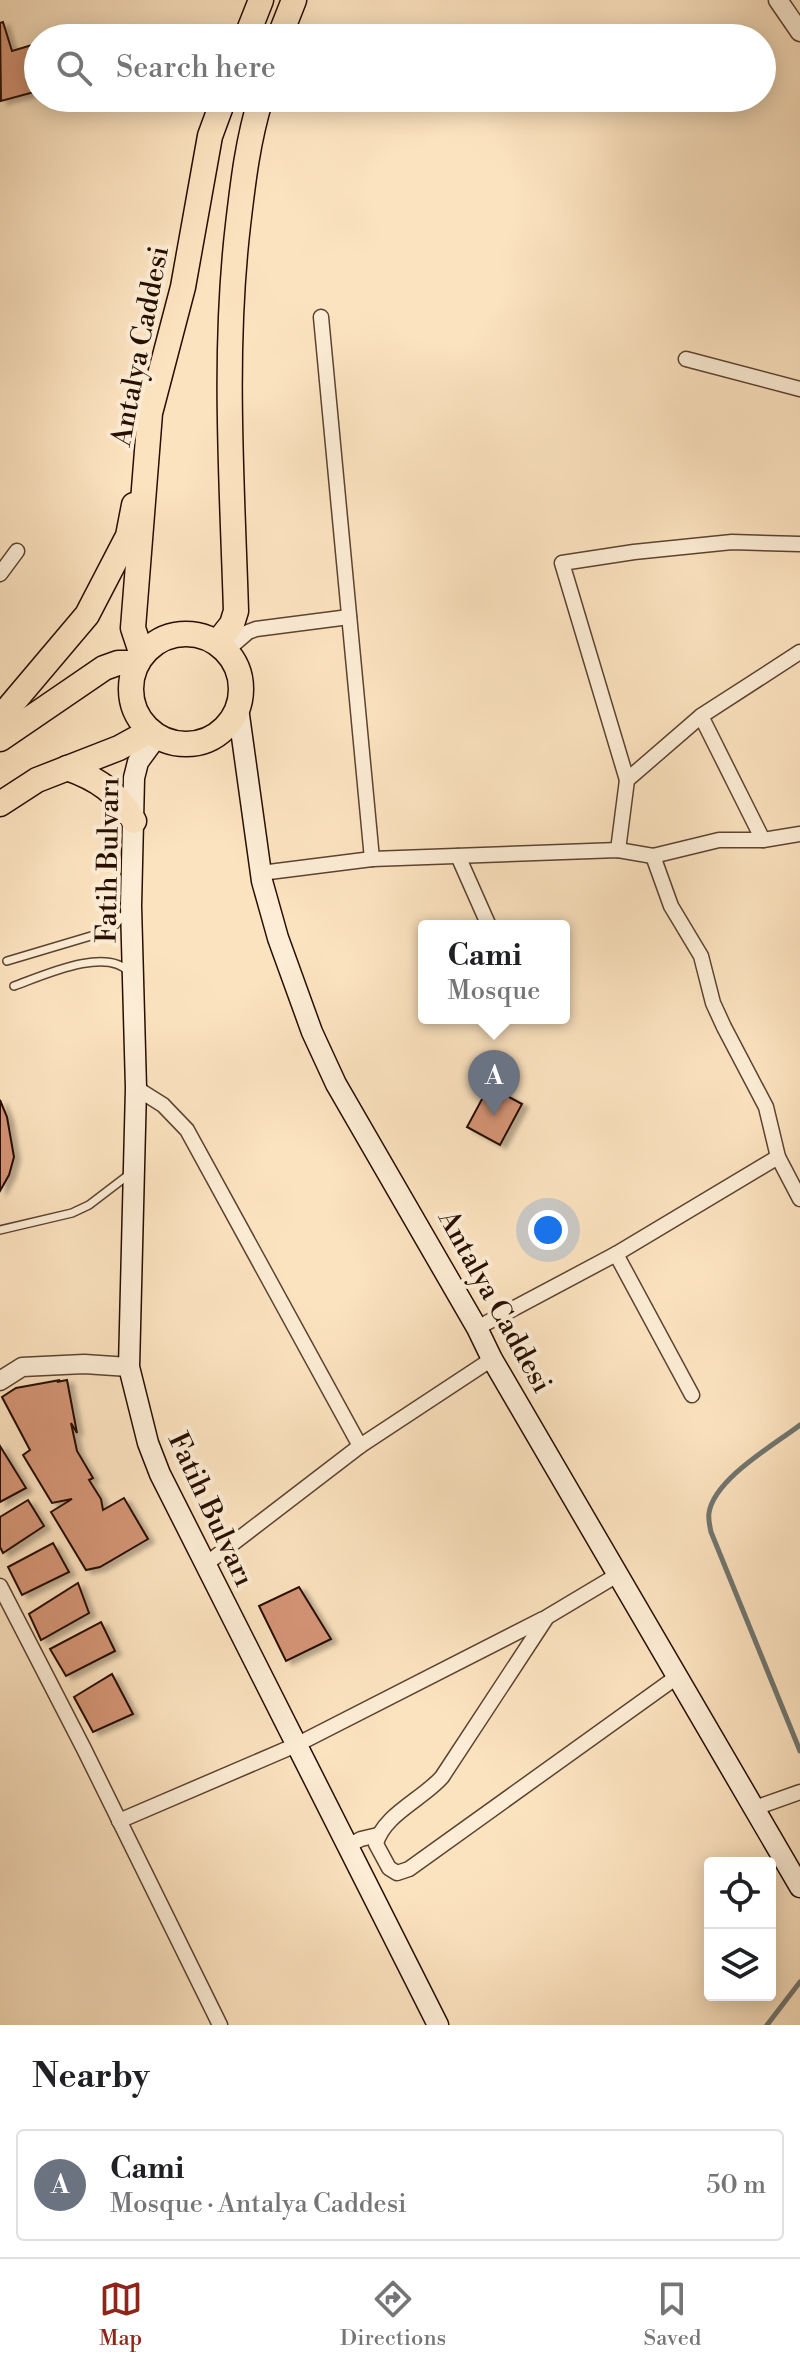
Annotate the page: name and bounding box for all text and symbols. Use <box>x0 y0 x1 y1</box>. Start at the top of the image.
search box <box>24 24 776 112</box>
icon: search <box>52 46 96 90</box>
text: Search here <box>116 49 276 87</box>
street label: Antalya Caddesi <box>104 243 177 450</box>
street label: Fatih Bulvarı <box>90 777 127 943</box>
popup <box>418 920 570 1024</box>
text: Cami <box>447 937 522 975</box>
text: Mosque <box>447 975 541 1007</box>
pin: A <box>468 1050 520 1116</box>
street label: Antalya Caddesi <box>430 1204 559 1399</box>
your location <box>528 1210 568 1250</box>
street label: Fatih Bulvarı <box>160 1427 262 1592</box>
map controls <box>704 1857 776 2001</box>
button: locate <box>704 1857 776 1929</box>
button: layers <box>704 1929 776 2001</box>
text: Nearby <box>32 2056 150 2098</box>
text: Cami <box>110 2150 184 2188</box>
text: A <box>51 2169 69 2201</box>
text: 50 m <box>706 2169 766 2201</box>
text: Mosque · Antalya Caddesi <box>110 2188 407 2220</box>
tab: Map <box>99 2277 143 2352</box>
tab: Directions <box>340 2277 446 2352</box>
tab: Saved <box>644 2277 701 2352</box>

